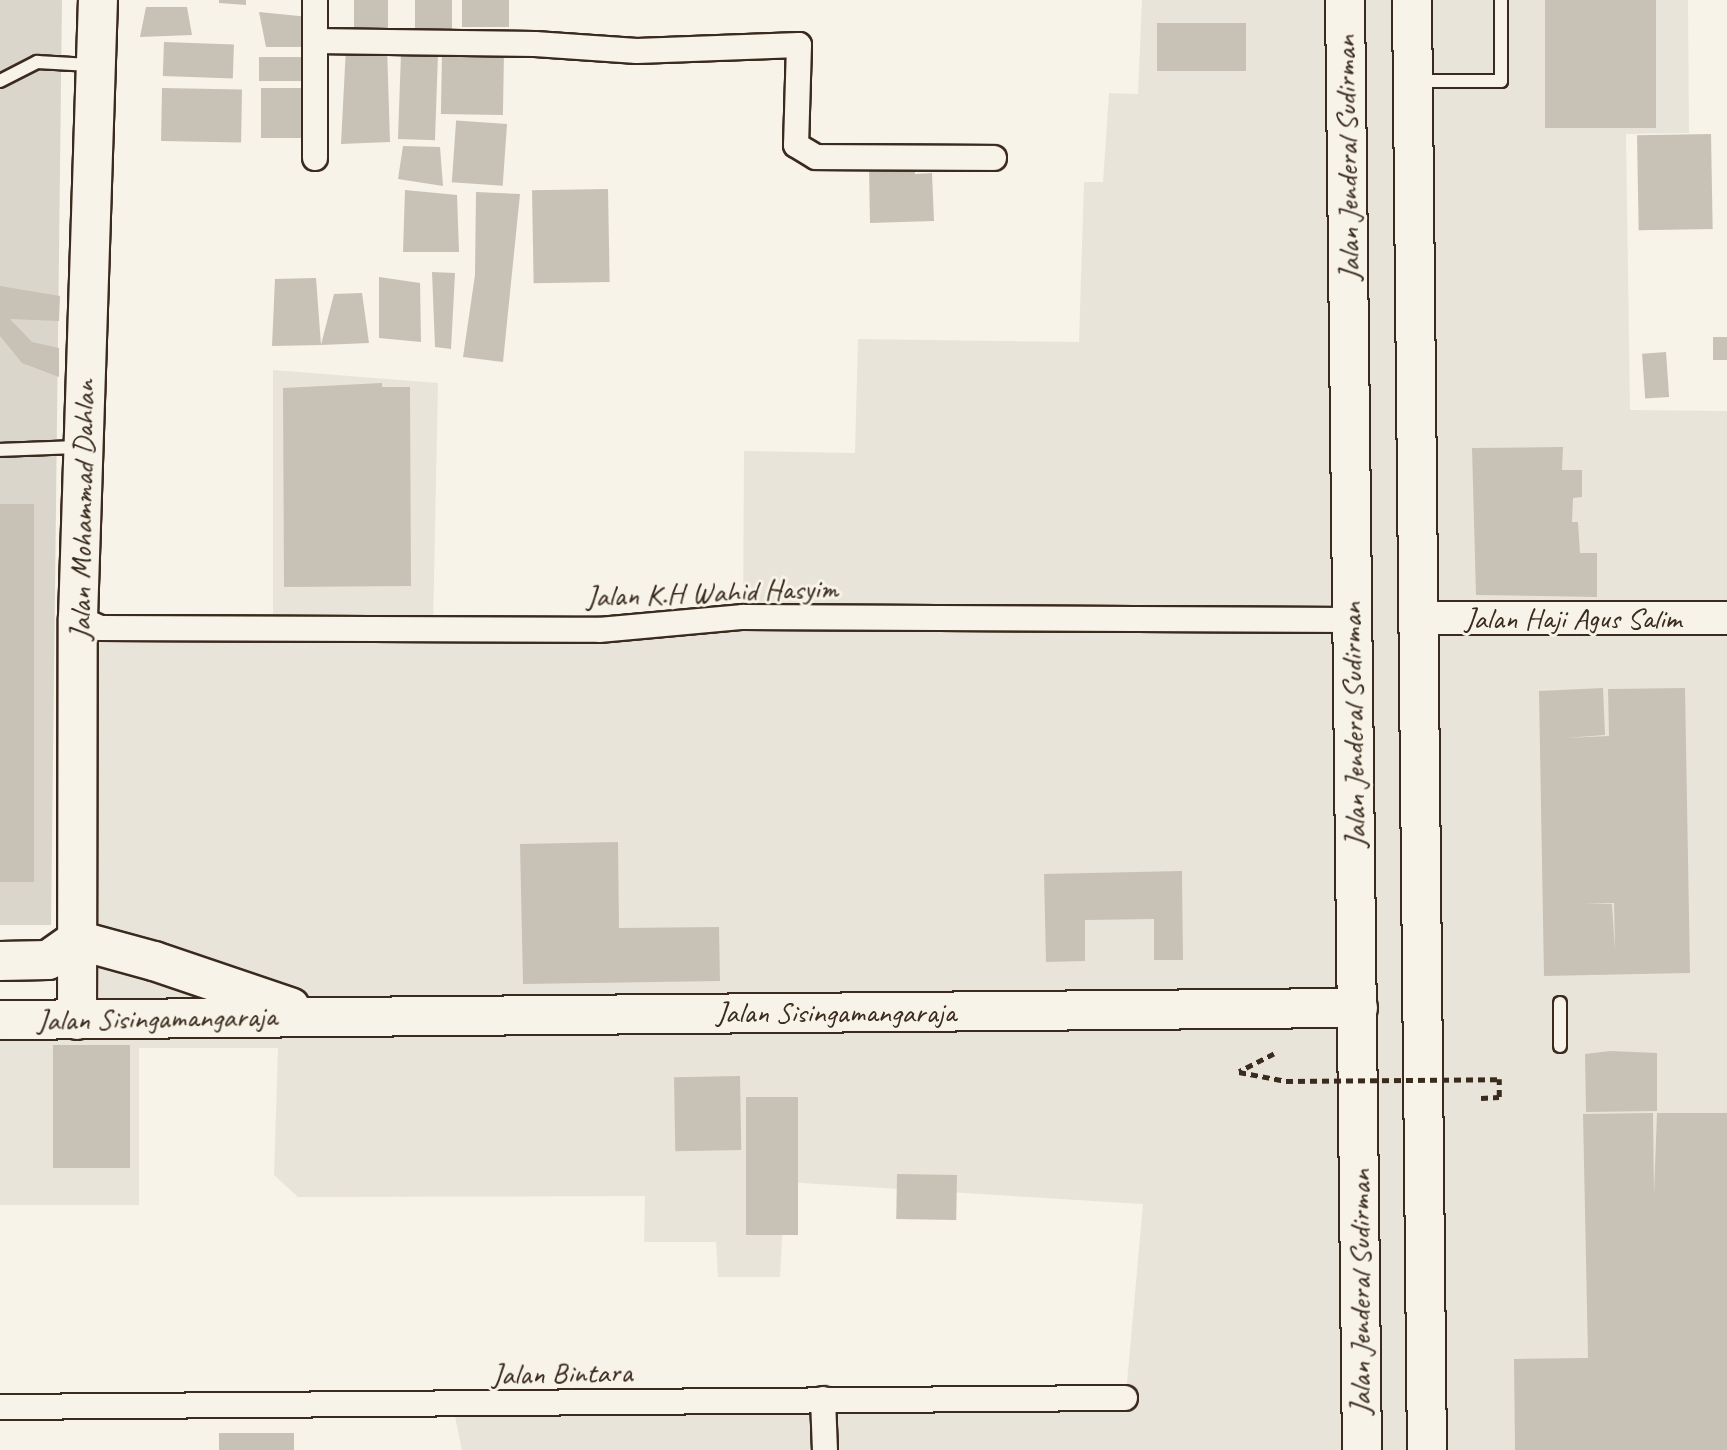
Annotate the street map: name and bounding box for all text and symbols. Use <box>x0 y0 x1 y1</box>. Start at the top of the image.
street label: Jalan Jenderal Sudirman <box>1327 35 1367 281</box>
street label: Jalan Mohammad Dahlan <box>62 380 102 640</box>
street label: Jalan K.H Wahid Hasyim <box>586 570 838 614</box>
street label: Jalan Haji Agus Salim <box>1463 600 1683 636</box>
street label: Jalan Jenderal Sudirman <box>1333 602 1373 848</box>
street label: Jalan Sisingamangaraja <box>715 994 957 1030</box>
street label: Jalan Sisingamangaraja <box>36 998 278 1038</box>
street label: Jalan Jenderal Sudirman <box>1342 1170 1378 1414</box>
street label: Jalan Bintara <box>492 1354 632 1392</box>

